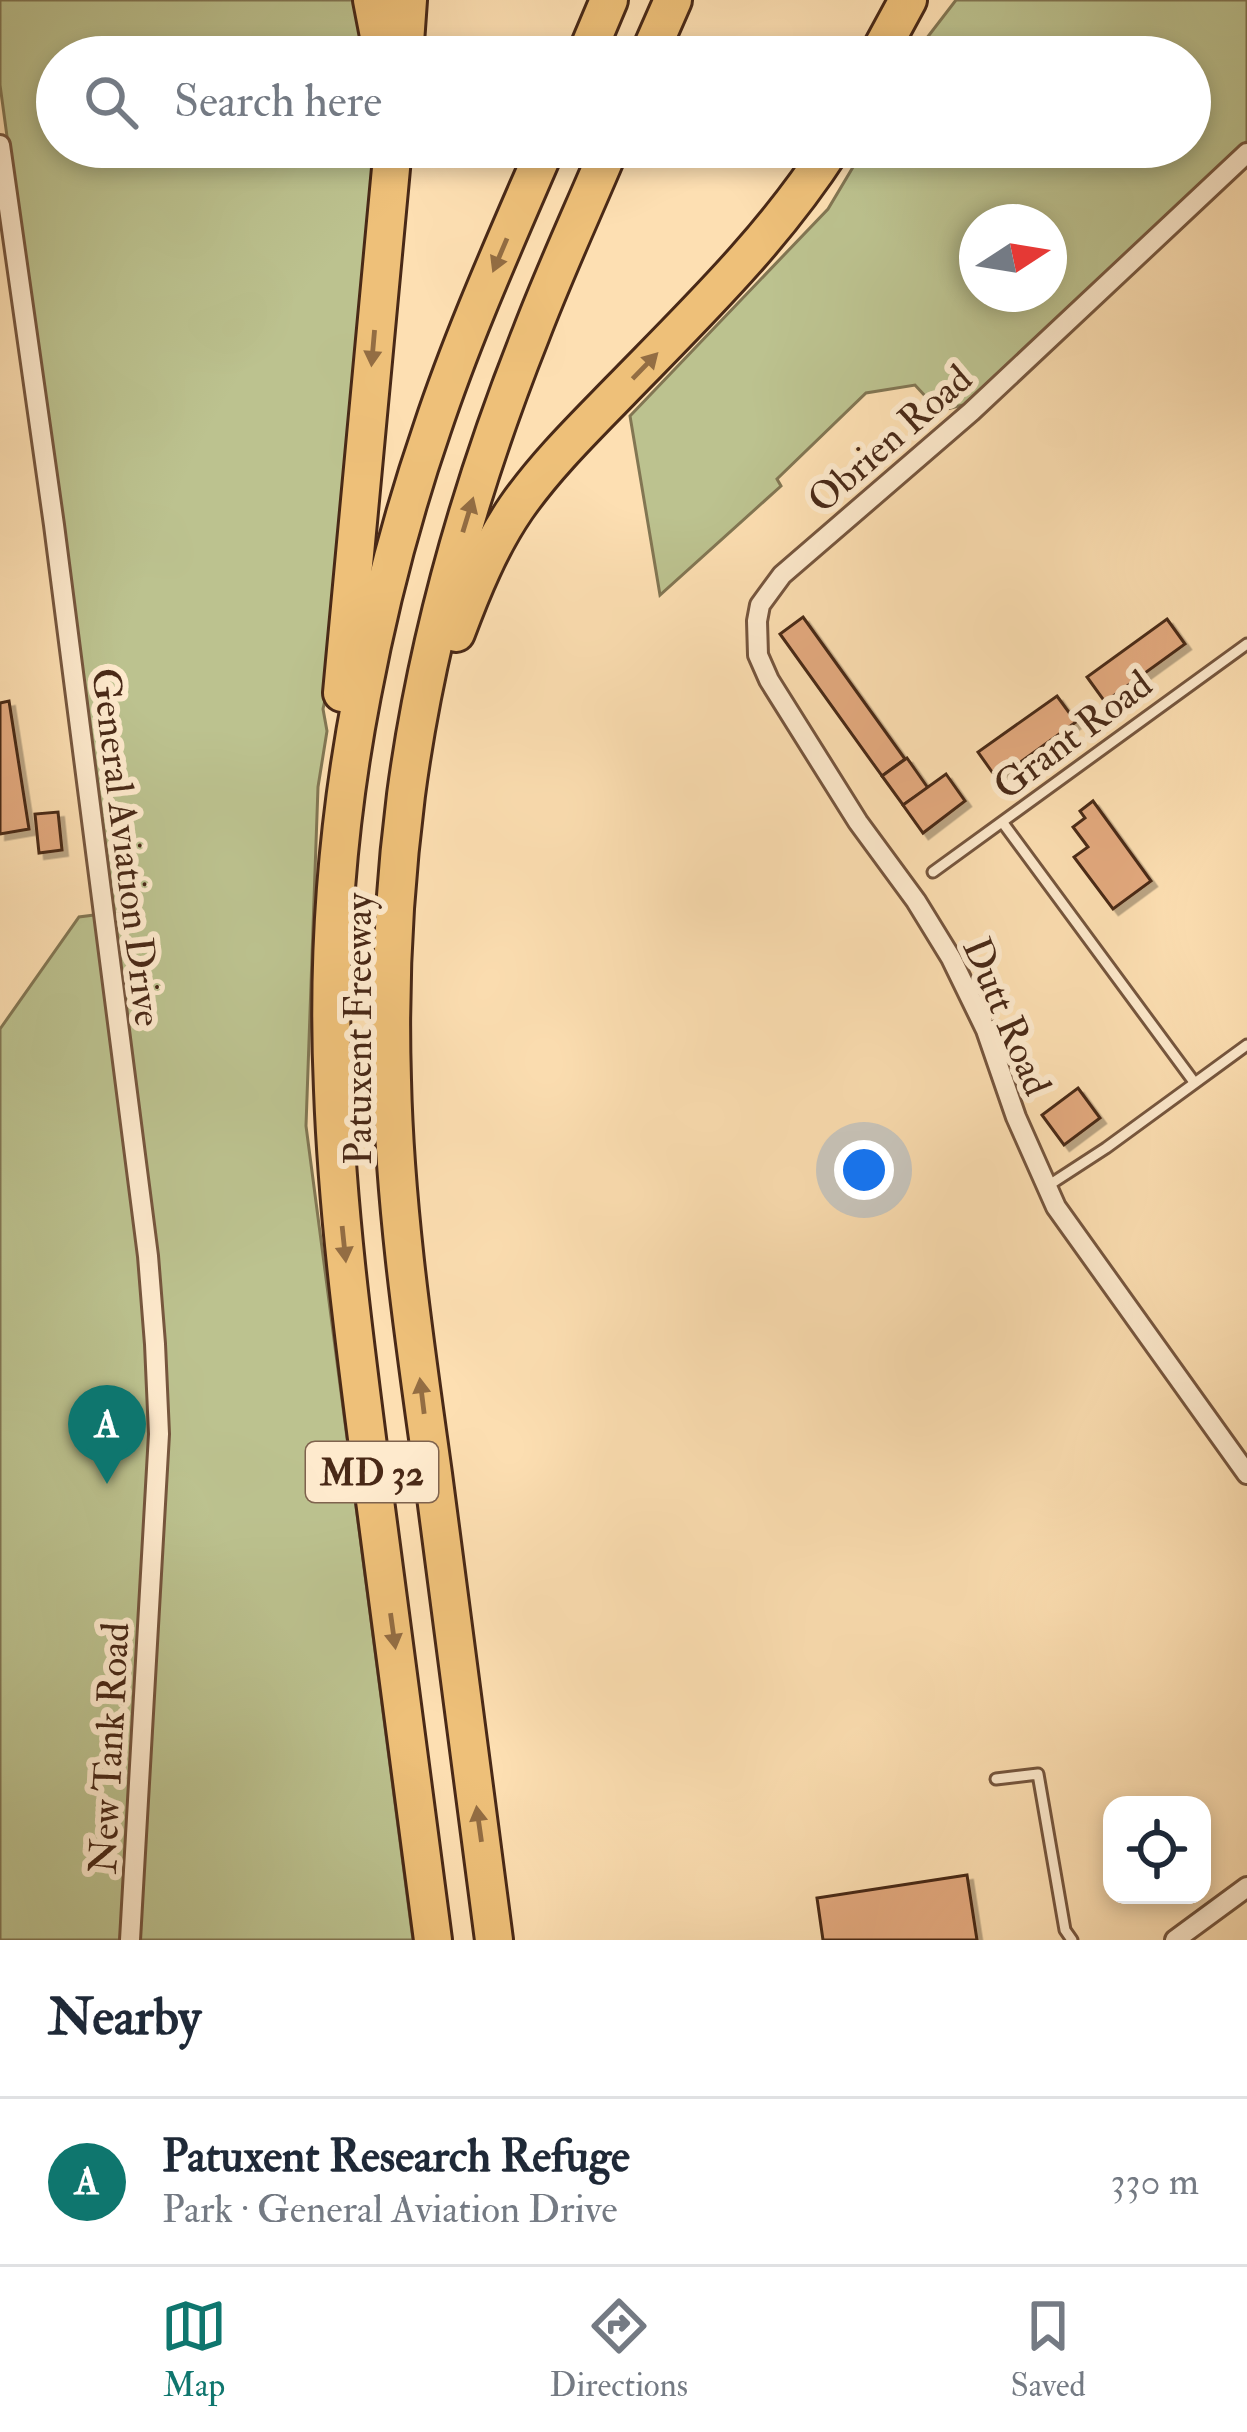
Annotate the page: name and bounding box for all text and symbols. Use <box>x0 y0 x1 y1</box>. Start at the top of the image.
search box <box>36 36 1211 168</box>
icon: search <box>78 69 144 135</box>
text: Search here <box>174 74 382 130</box>
north arrow <box>959 204 1067 312</box>
one-way arrow <box>490 237 509 273</box>
one-way arrow <box>364 330 383 367</box>
one-way arrow <box>630 352 658 381</box>
street label: Obrien Road <box>798 354 982 524</box>
one-way arrow <box>459 496 478 533</box>
street label: Grant Road <box>984 660 1162 811</box>
street label: General Aviation Drive <box>80 665 173 1029</box>
street label: Patuxent Freeway <box>334 892 383 1165</box>
street label: Dutt Road <box>951 930 1062 1103</box>
your location <box>834 1140 894 1200</box>
one-way arrow <box>335 1226 354 1263</box>
one-way arrow <box>413 1377 432 1414</box>
pin: A <box>68 1385 146 1484</box>
road number: MD 32 <box>306 1442 438 1502</box>
one-way arrow <box>383 1613 402 1650</box>
street label: New Tank Road <box>78 1621 141 1875</box>
map controls <box>1103 1796 1211 1904</box>
button: locate <box>1103 1796 1211 1904</box>
one-way arrow <box>469 1805 488 1842</box>
text: Nearby <box>48 1986 201 2050</box>
text: Patuxent Research Refuge <box>162 2129 630 2185</box>
text: A <box>75 2157 99 2206</box>
text: 330 m <box>1111 2157 1199 2206</box>
text: Park · General Aviation Drive <box>162 2185 618 2234</box>
tab: Map <box>161 2293 227 2406</box>
tab: Directions <box>550 2293 688 2406</box>
tab: Saved <box>1010 2293 1086 2406</box>

